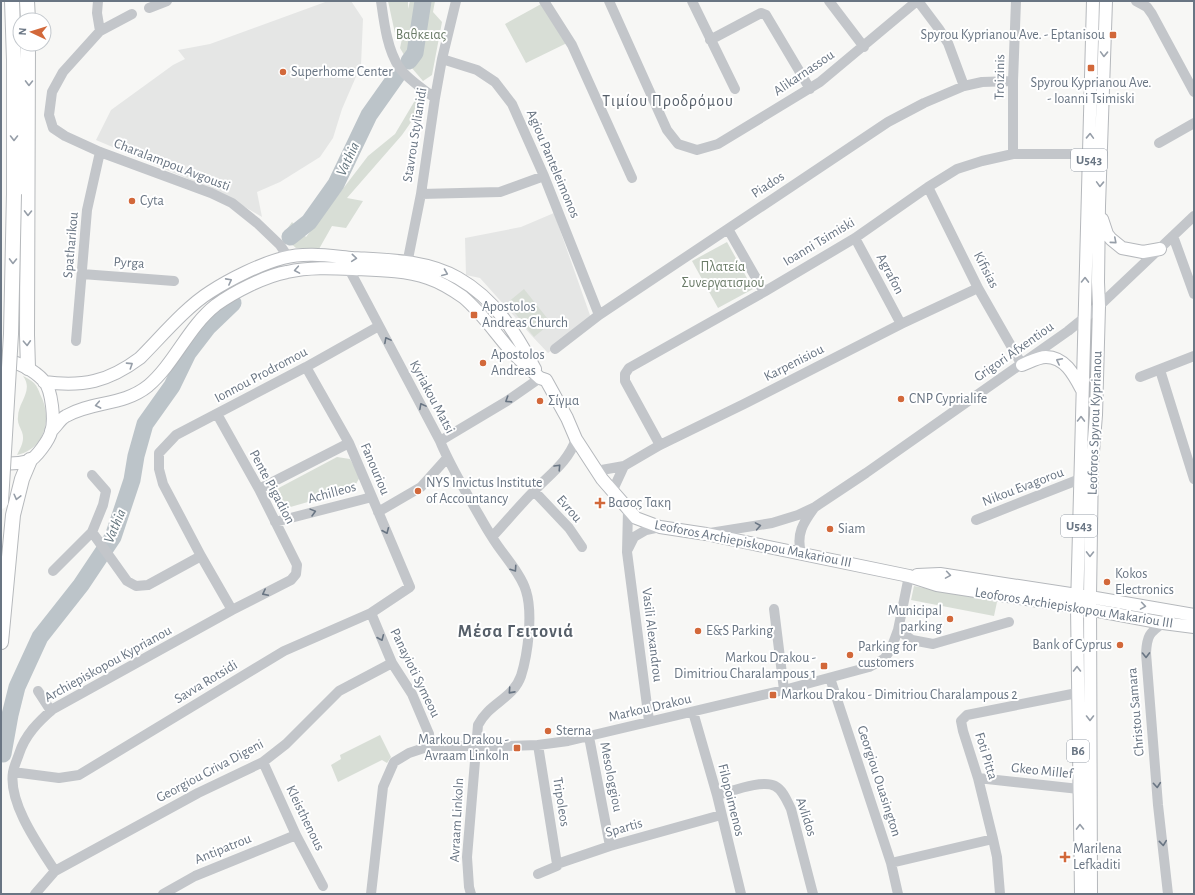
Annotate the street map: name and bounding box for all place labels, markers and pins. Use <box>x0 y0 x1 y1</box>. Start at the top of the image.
place label: Spyrou Kyprianou Ave. - Eptanisou <box>920 28 1105 42</box>
marker: Spyrou Kyprianou Ave. - Eptanisou <box>1108 30 1118 40</box>
marker: Spyrou Kyprianou Ave. - Ioanni Tsimiski <box>1086 63 1096 73</box>
place label: Superhome Center <box>291 65 393 79</box>
marker: Superhome Center <box>278 67 288 77</box>
place label: Spyrou Kyprianou Ave. - Ioanni Tsimiski <box>1030 76 1152 106</box>
place label: Cyta <box>140 194 165 208</box>
marker: Cyta <box>127 196 137 206</box>
place label: Apostolos Andreas Church <box>482 300 568 330</box>
marker: Apostolos Andreas Church <box>469 310 479 320</box>
place label: Apostolos Andreas <box>491 348 545 378</box>
marker: Apostolos Andreas <box>478 358 488 368</box>
place label: CNP Cyprialife <box>909 392 987 406</box>
place label: Σίγμα <box>548 394 579 408</box>
marker: CNP Cyprialife <box>896 394 906 404</box>
marker: Σίγμα <box>535 396 545 406</box>
place label: NYS Invictus Institute of Accountancy <box>426 476 542 506</box>
marker: NYS Invictus Institute of Accountancy <box>413 486 423 496</box>
place label: Βασος Τακη <box>608 496 671 510</box>
marker: Βασος Τακη <box>595 498 605 508</box>
place label: Siam <box>838 522 866 536</box>
marker: Siam <box>825 524 835 534</box>
place label: Kokos Electronics <box>1115 567 1174 597</box>
marker: Kokos Electronics <box>1102 577 1112 587</box>
place label: Municipal parking <box>888 604 942 634</box>
marker: Municipal parking <box>945 614 955 624</box>
place label: E&S Parking <box>706 624 773 638</box>
marker: E&S Parking <box>693 626 703 636</box>
place label: Bank of Cyprus <box>1032 638 1112 652</box>
place label: Parking for customers <box>858 640 918 670</box>
marker: Bank of Cyprus <box>1115 640 1125 650</box>
marker: Parking for customers <box>845 650 855 660</box>
place label: Markou Drakou - Dimitriou Charalampous 1 <box>674 651 816 681</box>
marker: Markou Drakou - Dimitriou Charalampous 1 <box>819 661 829 671</box>
place label: Markou Drakou - Dimitriou Charalampous 2 <box>781 688 1018 702</box>
marker: Markou Drakou - Dimitriou Charalampous 2 <box>768 690 778 700</box>
place label: Sterna <box>556 724 592 738</box>
marker: Sterna <box>543 726 553 736</box>
place label: Markou Drakou - Avraam Linkoln <box>418 733 509 763</box>
marker: Markou Drakou - Avraam Linkoln <box>512 743 522 753</box>
place label: Marilena Lefkaditi <box>1073 842 1122 872</box>
marker: Marilena Lefkaditi <box>1060 852 1070 862</box>

